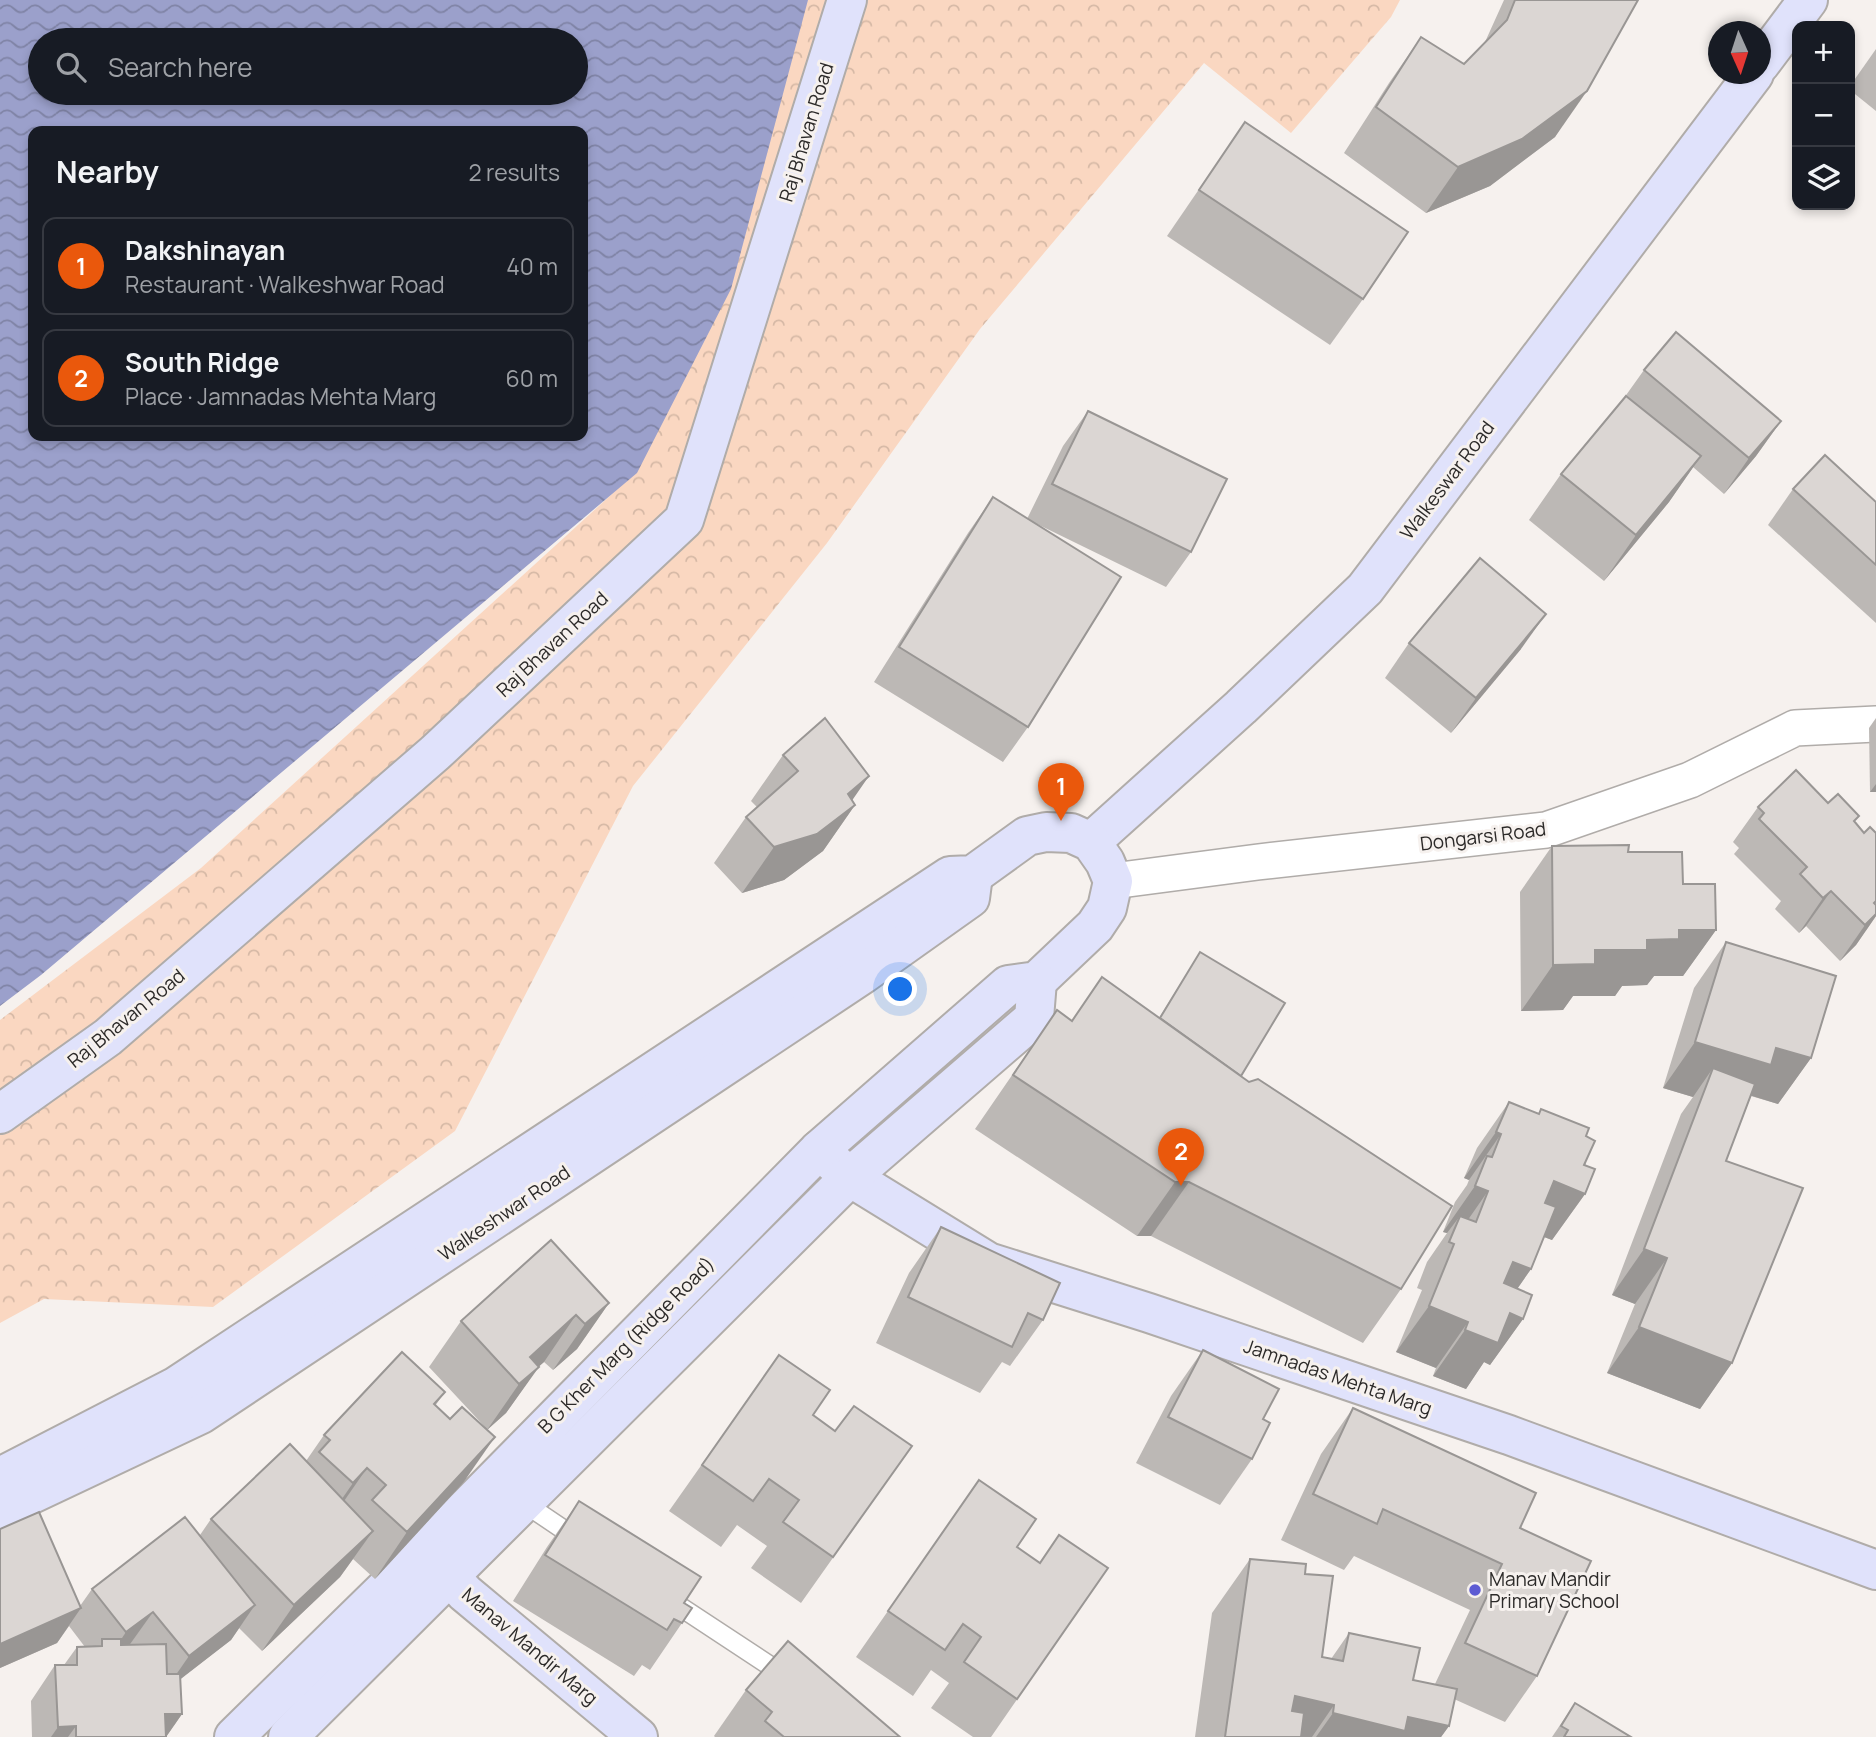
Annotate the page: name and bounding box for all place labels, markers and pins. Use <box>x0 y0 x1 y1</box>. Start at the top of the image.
pin: 1 <box>1038 763 1084 821</box>
pin: 2 <box>1158 1128 1204 1186</box>
place label: Manav Mandir Primary School <box>1489 1566 1619 1614</box>
marker: Manav Mandir Primary School <box>1467 1582 1483 1598</box>

